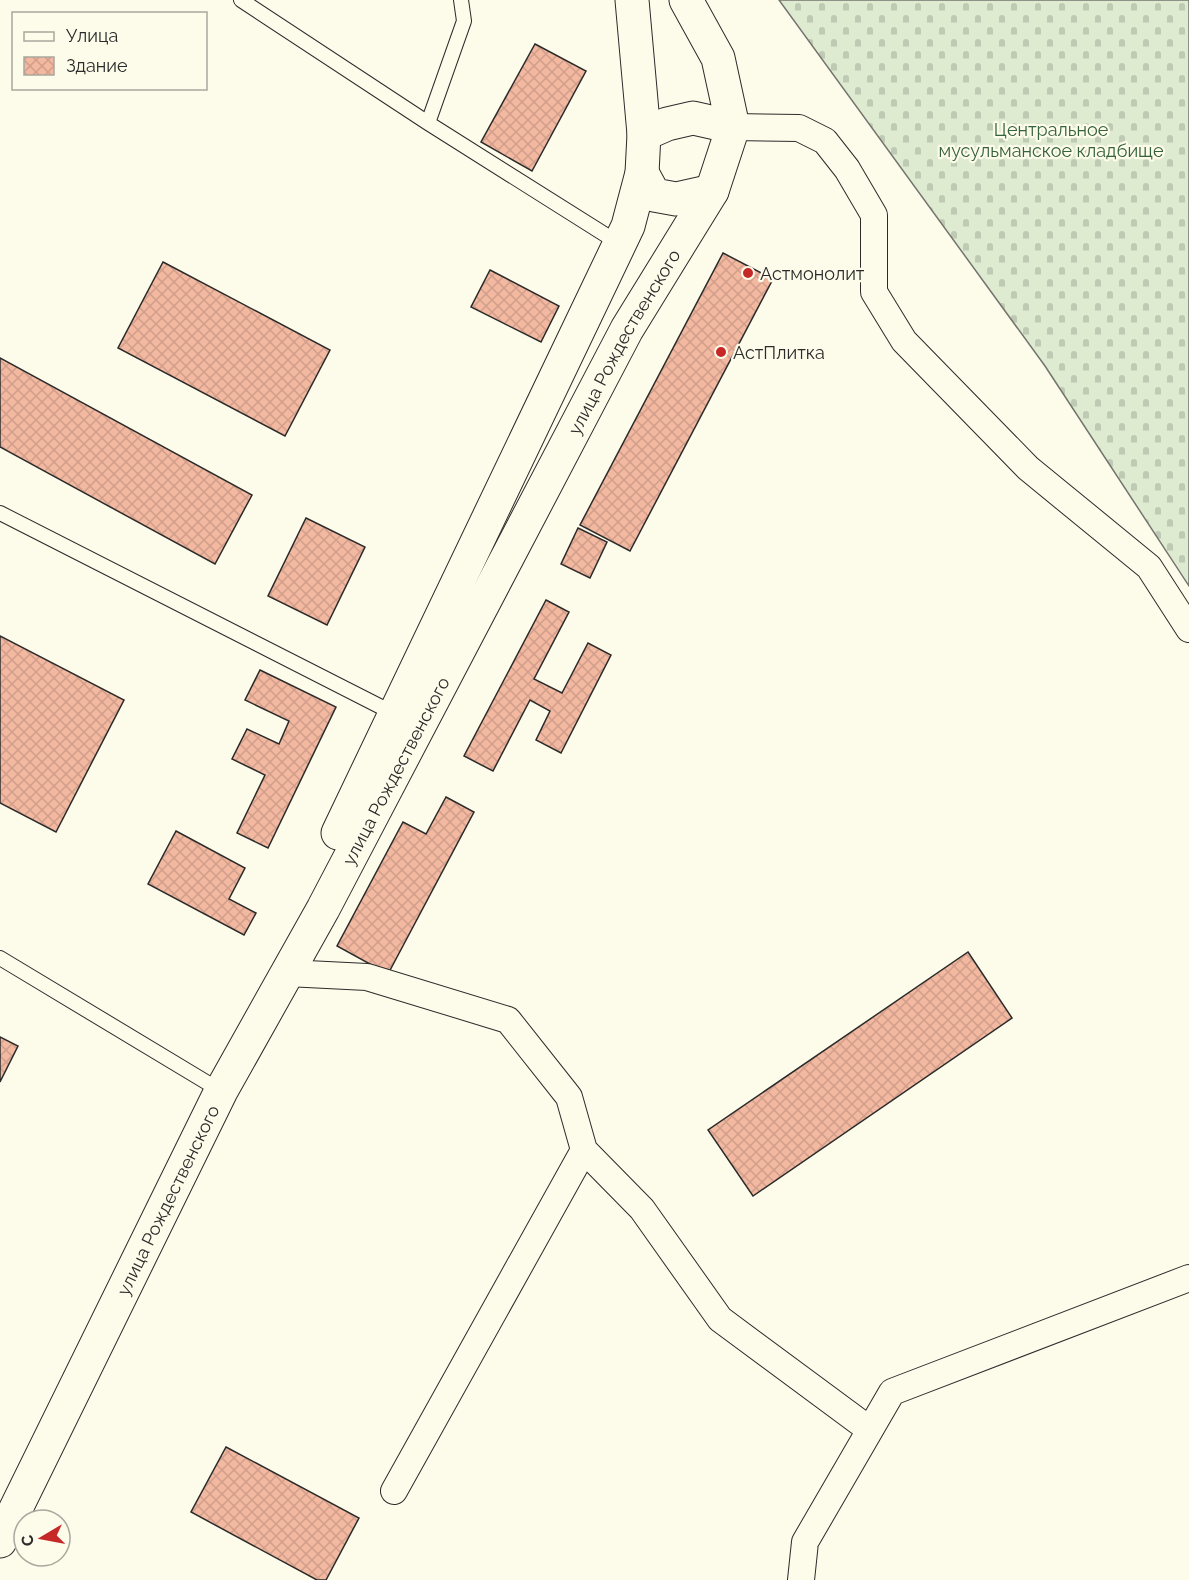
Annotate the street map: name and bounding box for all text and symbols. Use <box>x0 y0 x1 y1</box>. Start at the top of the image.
legend <box>12 12 207 90</box>
text: Улица <box>66 25 118 46</box>
text: Здание <box>66 55 128 76</box>
park label: Центральное мусульманское кладбище <box>939 119 1164 161</box>
street label: улица Рождественского <box>563 245 684 438</box>
place label: Астмонолит <box>760 263 865 284</box>
marker: Астмонолит <box>741 266 755 280</box>
place label: АстПлитка <box>733 342 825 363</box>
marker: АстПлитка <box>714 345 728 359</box>
street label: улица Рождественского <box>338 673 453 868</box>
street label: улица Рождественского <box>112 1101 223 1299</box>
north arrow <box>12 1508 72 1568</box>
text: С <box>17 1533 38 1548</box>

